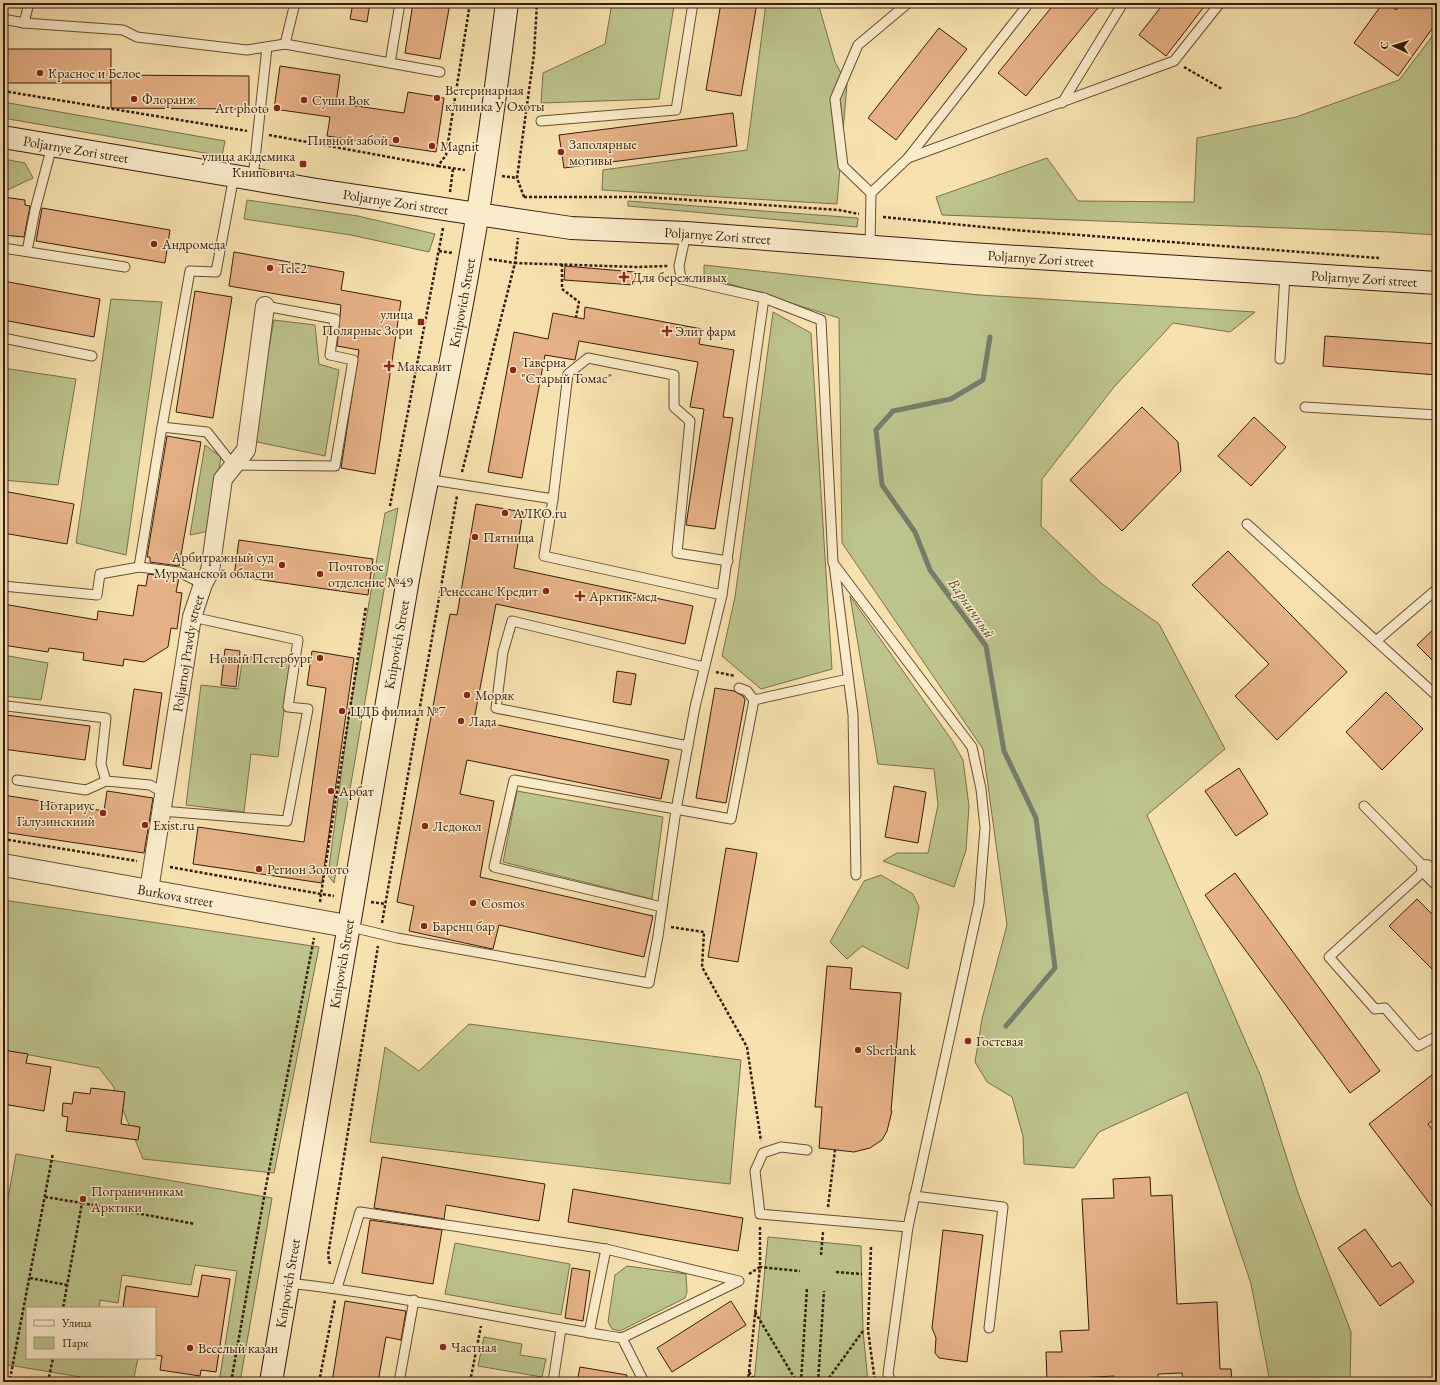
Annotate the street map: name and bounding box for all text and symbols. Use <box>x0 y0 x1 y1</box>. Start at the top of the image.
north arrow <box>1374 26 1414 66</box>
text: С <box>1377 41 1391 50</box>
place label: Красное и Белое <box>48 64 141 82</box>
marker: Красное и Белое <box>35 68 45 78</box>
place label: Ветеринарная клиника У Охоты <box>445 81 545 115</box>
place label: Флоранж <box>142 90 196 108</box>
place label: Суши Вок <box>312 91 370 109</box>
marker: Ветеринарная клиника У Охоты <box>432 93 442 103</box>
marker: Флоранж <box>129 94 139 104</box>
marker: Суши Вок <box>299 95 309 105</box>
place label: Art photo <box>214 99 269 117</box>
marker: Art photo <box>272 103 282 113</box>
place label: Пивной забой <box>307 131 389 149</box>
street label: Poljarnye Zori street <box>22 132 131 167</box>
marker: Пивной забой <box>391 135 401 145</box>
place label: Заполярные мотивы <box>569 135 637 169</box>
place label: Magnit <box>440 137 480 155</box>
marker: Magnit <box>427 141 437 151</box>
place label: улица академика Книповича <box>202 147 295 181</box>
marker: Заполярные мотивы <box>556 147 566 157</box>
marker: улица академика Книповича <box>298 159 308 169</box>
street label: Poljarnye Zori street <box>342 185 450 219</box>
street label: Poljarnye Zori street <box>664 223 772 248</box>
place label: Андромеда <box>161 235 226 253</box>
marker: Андромеда <box>149 239 159 249</box>
street label: Poljarnye Zori street <box>987 246 1095 271</box>
street label: Knipovich Street <box>445 256 479 349</box>
place label: Tele2 <box>278 259 307 277</box>
marker: Tele2 <box>265 263 275 273</box>
street label: Poljarnye Zori street <box>1310 266 1418 291</box>
place label: Для бережливых <box>632 268 727 286</box>
marker: Для бережливых <box>619 272 629 282</box>
place label: улица Полярные Зори <box>322 305 414 339</box>
marker: улица Полярные Зори <box>416 317 426 327</box>
place label: Элит фарм <box>675 322 736 340</box>
marker: Элит фарм <box>662 326 672 336</box>
place label: Таверна "Старый Томас" <box>521 353 612 387</box>
place label: Максавит <box>397 357 452 375</box>
marker: Максавит <box>384 361 394 371</box>
marker: Таверна "Старый Томас" <box>508 365 518 375</box>
place label: АЛКО.ru <box>512 504 567 522</box>
marker: АЛКО.ru <box>500 508 510 518</box>
place label: Пятница <box>483 528 534 546</box>
marker: Пятница <box>470 532 480 542</box>
place label: Арбитражный суд Мурманской области <box>154 548 275 582</box>
place label: Почтовое отделение №49 <box>328 557 413 591</box>
marker: Арбитражный суд Мурманской области <box>277 560 287 570</box>
marker: Почтовое отделение №49 <box>315 569 325 579</box>
water label: Варничный <box>944 573 1000 642</box>
place label: Ренессанс Кредит <box>439 582 538 600</box>
marker: Ренессанс Кредит <box>541 586 551 596</box>
place label: Арктик-мед <box>588 587 658 605</box>
marker: Арктик-мед <box>574 590 586 602</box>
street label: Poljarnoj Pravdy street <box>168 591 208 713</box>
street label: Knipovich Street <box>380 598 413 691</box>
place label: Новый Петербург <box>209 649 312 667</box>
marker: Новый Петербург <box>315 653 325 663</box>
place label: Моряк <box>475 686 515 704</box>
marker: Моряк <box>462 690 472 700</box>
place label: ЦДБ филиал №7 <box>350 702 446 720</box>
marker: ЦДБ филиал №7 <box>337 706 347 716</box>
place label: Лада <box>469 712 497 730</box>
marker: Лада <box>456 716 466 726</box>
place label: Арбат <box>338 782 374 800</box>
marker: Арбат <box>326 786 336 796</box>
place label: Нотариус Галузинскиий <box>17 796 96 830</box>
marker: Нотариус Галузинскиий <box>98 808 108 818</box>
place label: Exist.ru <box>153 816 195 834</box>
place label: Ледокол <box>433 817 482 835</box>
marker: Exist.ru <box>140 820 150 830</box>
marker: Ледокол <box>420 821 430 831</box>
place label: Регион Золото <box>267 860 349 878</box>
marker: Регион Золото <box>254 864 264 874</box>
street label: Burkova street <box>136 880 215 911</box>
place label: Cosmos <box>481 894 525 912</box>
marker: Cosmos <box>468 898 478 908</box>
street label: Knipovich Street <box>325 917 358 1010</box>
place label: Баренц бар <box>432 917 495 935</box>
marker: Баренц бар <box>419 921 429 931</box>
place label: Гостевая <box>976 1032 1024 1050</box>
marker: Гостевая <box>963 1036 973 1046</box>
place label: Sberbank <box>866 1041 917 1059</box>
marker: Sberbank <box>853 1045 863 1055</box>
place label: Пограничникам Арктики <box>90 1182 184 1216</box>
marker: Пограничникам Арктики <box>78 1194 88 1204</box>
street label: Knipovich Street <box>271 1237 304 1330</box>
legend <box>26 1307 156 1359</box>
text: Улица <box>61 1315 92 1331</box>
text: Парк <box>62 1335 89 1351</box>
place label: Частная <box>451 1338 497 1356</box>
place label: Веселый казан <box>198 1339 278 1357</box>
marker: Частная <box>438 1342 448 1352</box>
marker: Веселый казан <box>185 1343 195 1353</box>

